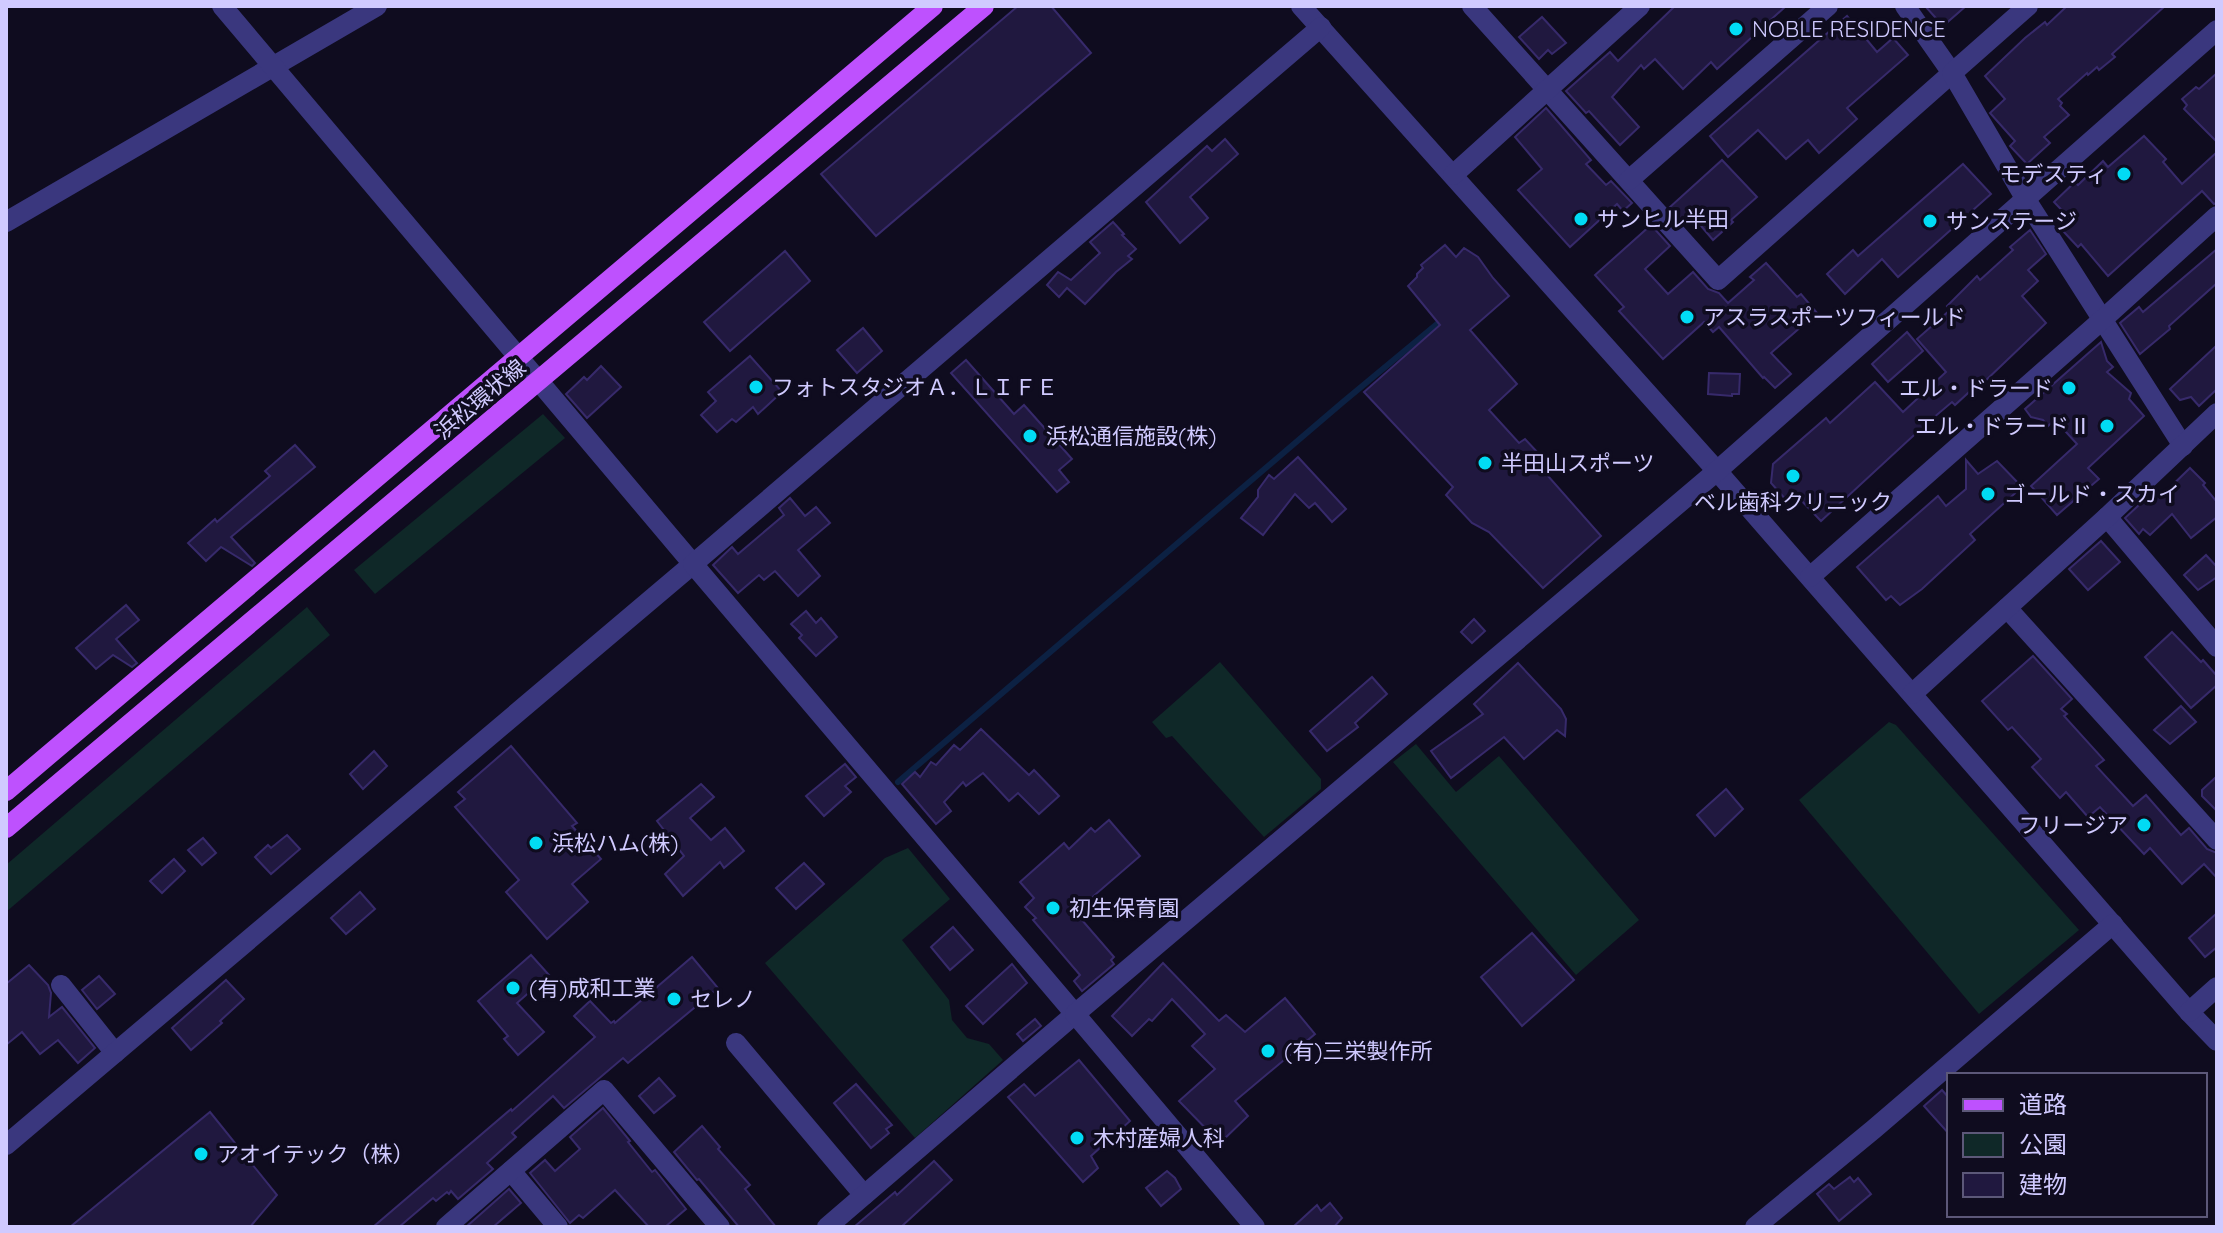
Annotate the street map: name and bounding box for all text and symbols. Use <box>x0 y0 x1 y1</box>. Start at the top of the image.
place label: NOBLE RESIDENCE <box>1752 15 1946 43</box>
marker: NOBLE RESIDENCE <box>1727 20 1745 38</box>
place label: モデスティ <box>1999 160 2108 188</box>
marker: モデスティ <box>2115 165 2133 183</box>
place label: サンヒル半田 <box>1597 205 1729 233</box>
place label: サンステージ <box>1946 207 2077 235</box>
marker: サンヒル半田 <box>1572 210 1590 228</box>
marker: サンステージ <box>1921 212 1939 230</box>
place label: アスラスポーツフィールド <box>1703 303 1966 331</box>
marker: アスラスポーツフィールド <box>1678 308 1696 326</box>
street label: 浜松環状線 <box>429 353 531 445</box>
place label: フォトスタジオＡ．ＬＩＦＥ <box>772 373 1058 401</box>
place label: エル・ドラード <box>1899 374 2053 402</box>
marker: フォトスタジオＡ．ＬＩＦＥ <box>747 378 765 396</box>
marker: エル・ドラード <box>2060 379 2078 397</box>
place label: エル・ドラードⅡ <box>1915 412 2091 440</box>
marker: エル・ドラードⅡ <box>2098 417 2116 435</box>
place label: 浜松通信施設(株) <box>1046 422 1216 450</box>
marker: 浜松通信施設(株) <box>1021 427 1039 445</box>
place label: 半田山スポーツ <box>1501 449 1655 477</box>
marker: 半田山スポーツ <box>1476 454 1494 472</box>
marker: ベル歯科クリニック <box>1784 467 1802 485</box>
place label: ゴールド・スカイ <box>2004 480 2180 508</box>
marker: ゴールド・スカイ <box>1979 485 1997 503</box>
place label: ベル歯科クリニック <box>1694 488 1892 516</box>
place label: フリージア <box>2018 811 2128 839</box>
marker: フリージア <box>2135 816 2153 834</box>
place label: 浜松ハム(株) <box>552 829 678 857</box>
marker: 浜松ハム(株) <box>527 834 545 852</box>
place label: 初生保育園 <box>1069 894 1179 922</box>
marker: 初生保育園 <box>1044 899 1062 917</box>
place label: (有)成和工業 <box>529 974 655 1002</box>
marker: (有)成和工業 <box>504 979 522 997</box>
place label: セレノ <box>690 985 756 1013</box>
marker: セレノ <box>665 990 683 1008</box>
place label: (有)三栄製作所 <box>1284 1037 1432 1065</box>
marker: (有)三栄製作所 <box>1259 1042 1277 1060</box>
legend <box>1947 1073 2207 1217</box>
text: 道路 <box>2019 1089 2067 1119</box>
place label: 木村産婦人科 <box>1093 1124 1225 1152</box>
marker: 木村産婦人科 <box>1068 1129 1086 1147</box>
text: 公園 <box>2019 1129 2067 1159</box>
place label: アオイテック（株） <box>217 1140 415 1168</box>
marker: アオイテック（株） <box>192 1145 210 1163</box>
text: 建物 <box>2019 1169 2067 1199</box>

